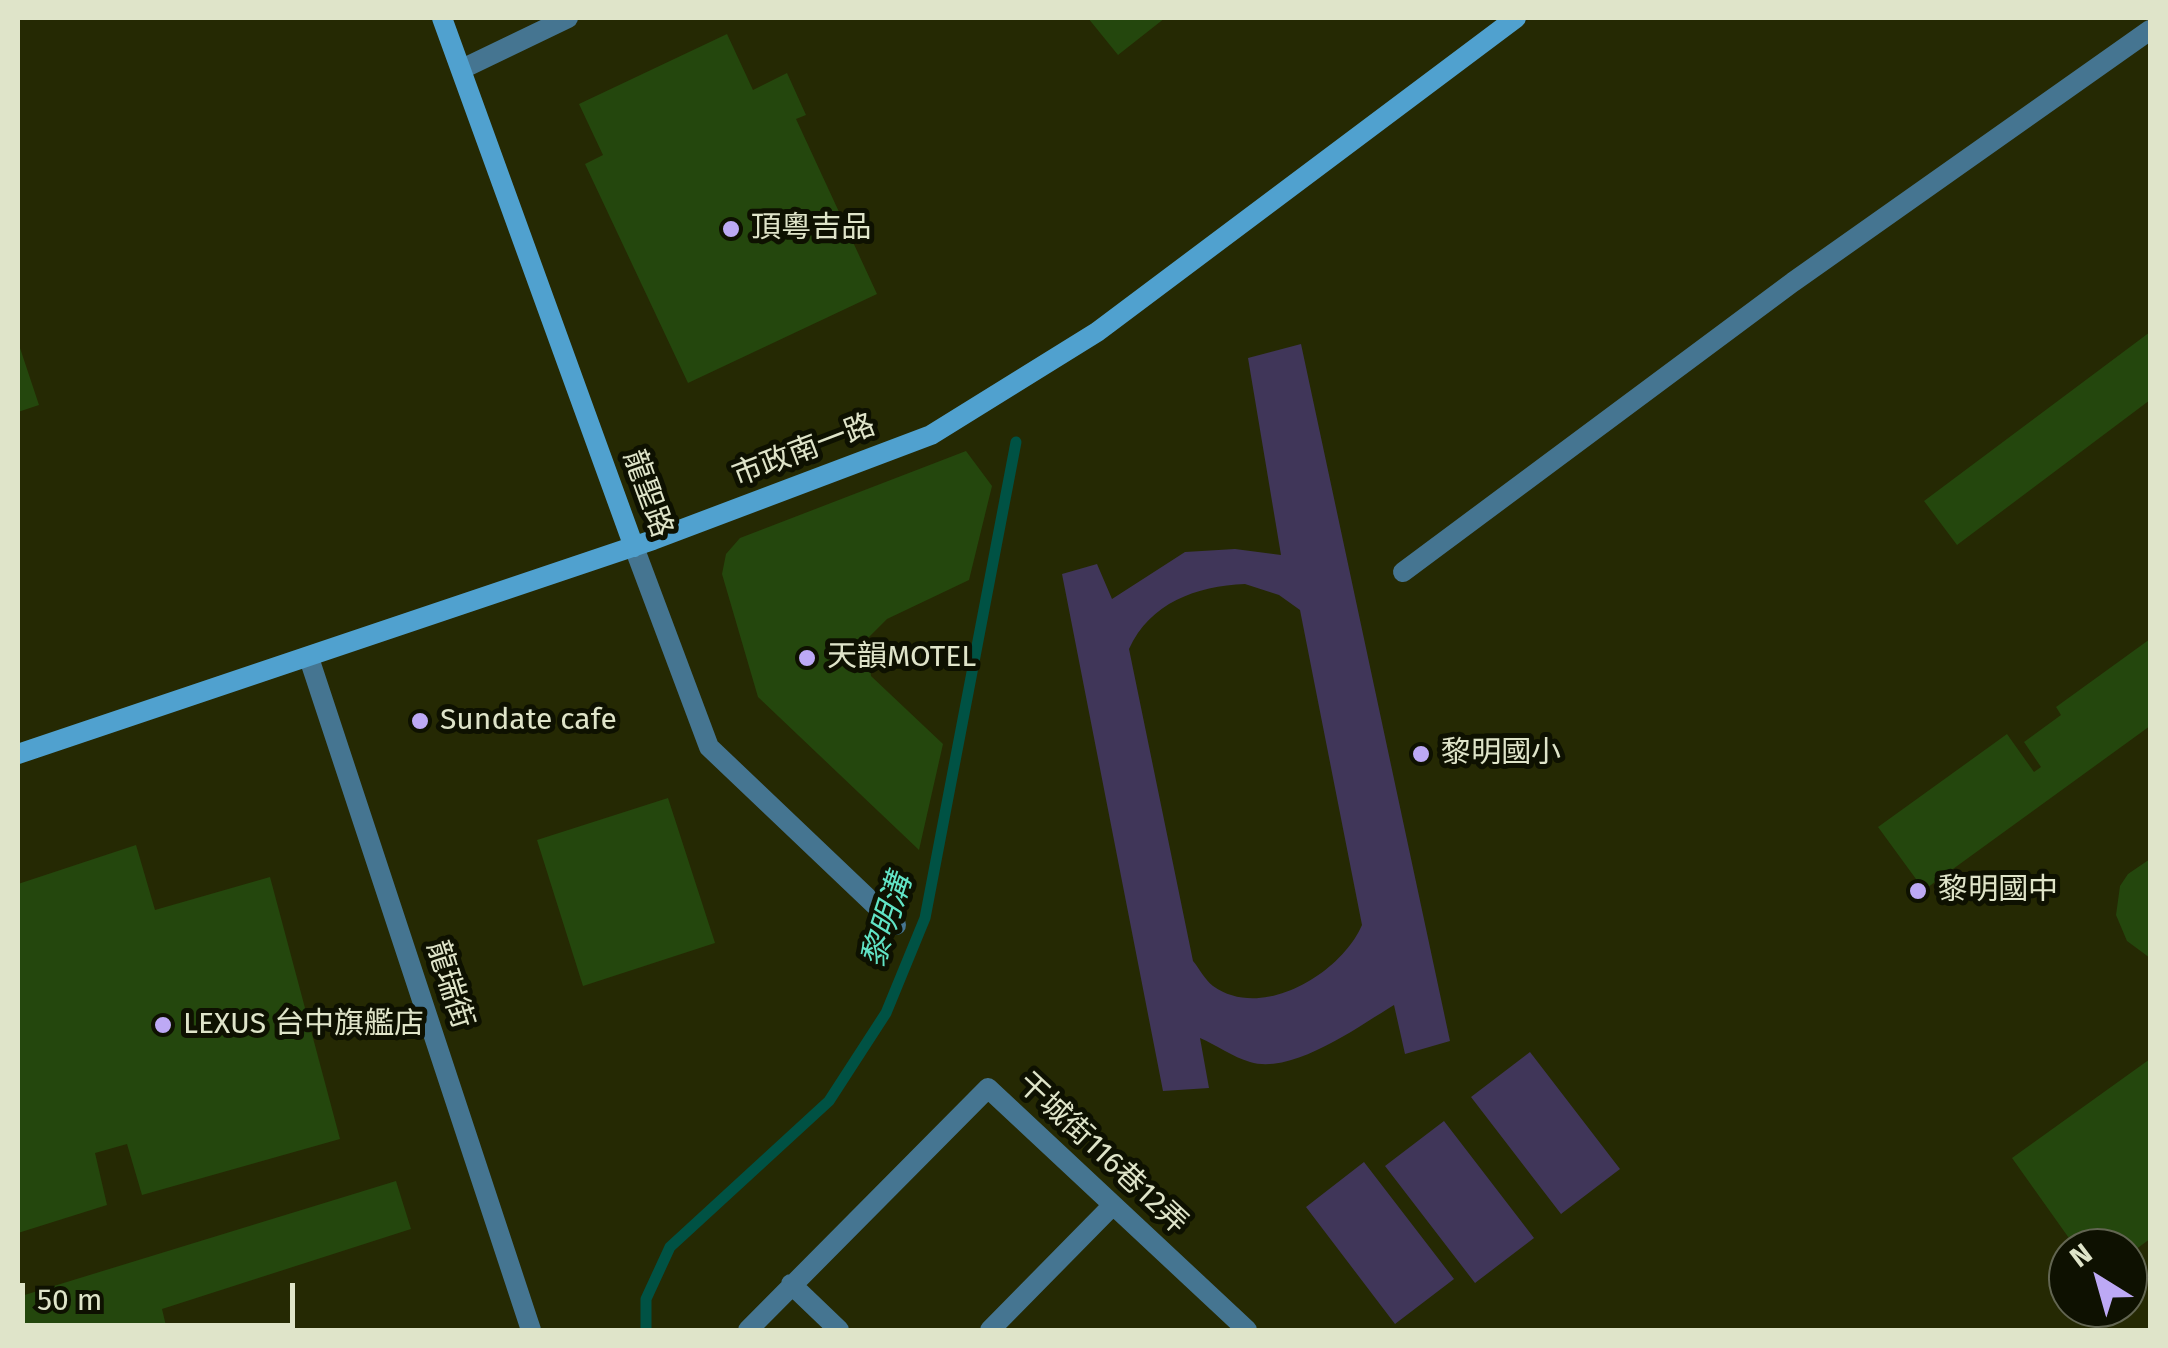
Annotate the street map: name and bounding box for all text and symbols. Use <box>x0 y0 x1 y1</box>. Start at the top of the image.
place label: 頂粵吉品 <box>751 211 871 247</box>
marker: 頂粵吉品 <box>720 218 742 240</box>
street label: 市政南一路 <box>728 407 880 495</box>
street label: 龍聖路 <box>615 446 679 542</box>
place label: 天韻MOTEL <box>827 640 976 676</box>
marker: 天韻MOTEL <box>796 647 818 669</box>
place label: Sundate cafe <box>440 703 617 739</box>
marker: Sundate cafe <box>409 710 431 732</box>
place label: 黎明國小 <box>1441 736 1561 772</box>
marker: 黎明國小 <box>1410 743 1432 765</box>
water label: 黎明溝 <box>855 869 921 973</box>
place label: 黎明國中 <box>1938 873 2058 909</box>
marker: 黎明國中 <box>1907 880 1929 902</box>
street label: 龍瑞街 <box>418 937 480 1033</box>
place label: LEXUS 台中旗艦店 <box>183 1007 424 1043</box>
marker: LEXUS 台中旗艦店 <box>152 1014 174 1036</box>
street label: 干城街116巷12弄 <box>1009 1066 1195 1242</box>
north arrow <box>2048 1228 2148 1328</box>
text: N <box>2063 1236 2098 1274</box>
scale bar <box>25 1263 300 1325</box>
text: 50 m <box>37 1282 102 1318</box>

